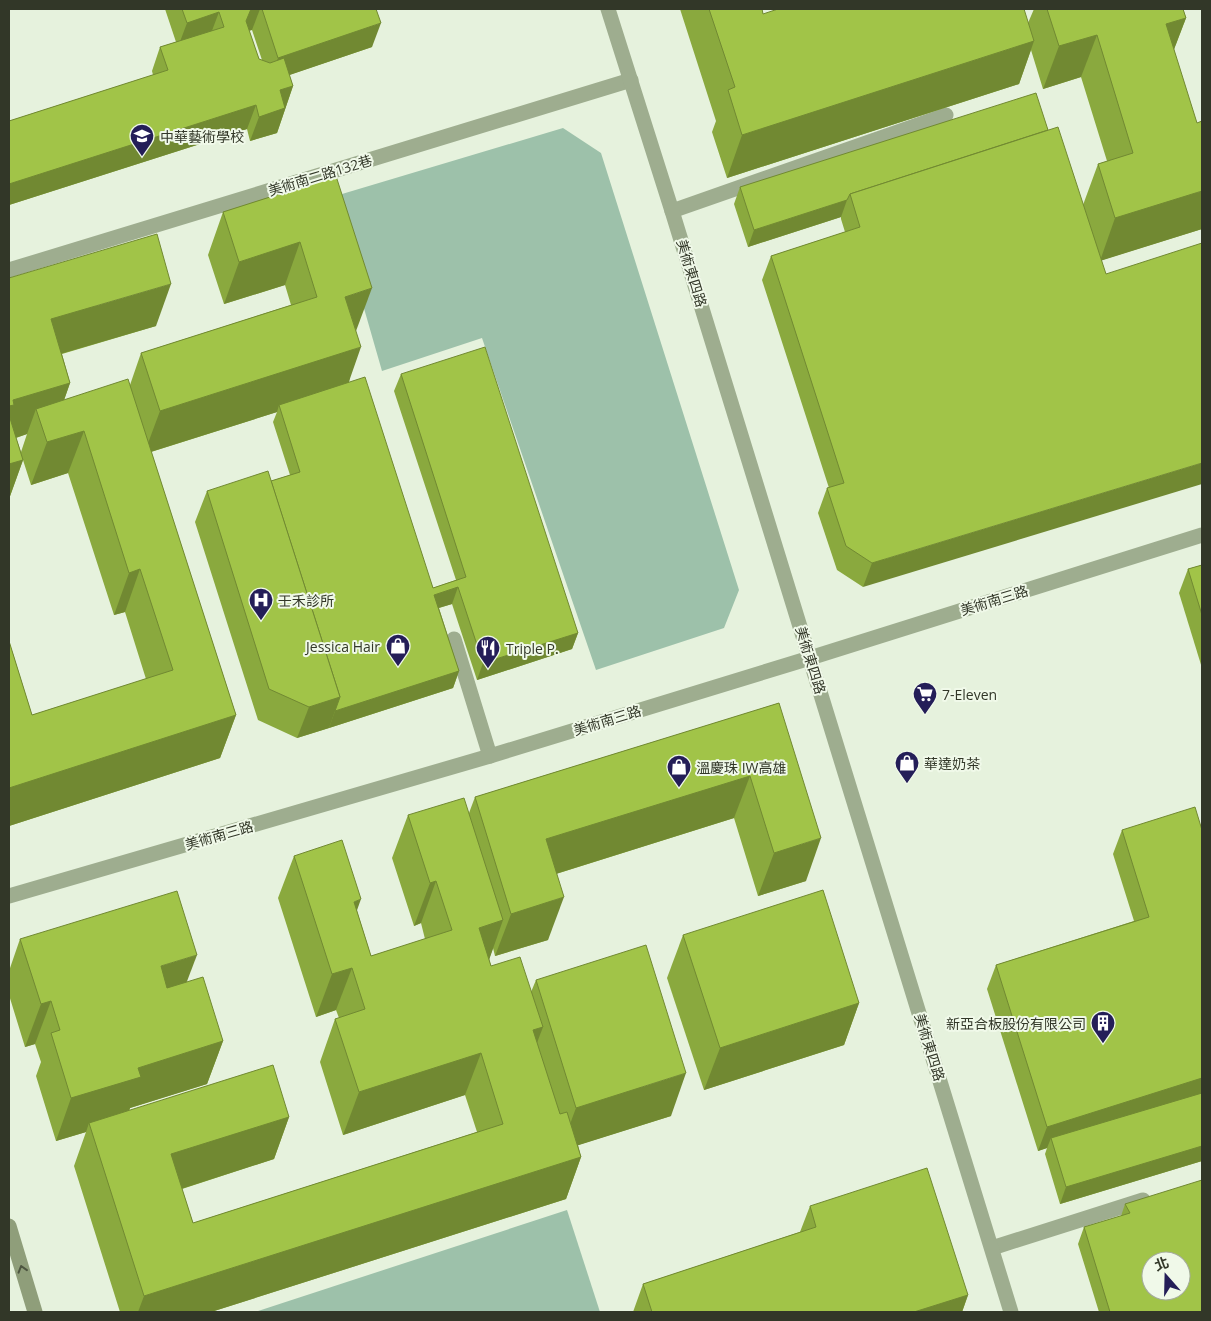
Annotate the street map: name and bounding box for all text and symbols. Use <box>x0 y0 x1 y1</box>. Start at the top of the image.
school or university icon: 中華藝術學校 <box>129 123 155 157</box>
place label: 中華藝術學校 <box>160 127 244 146</box>
street label: 美術南二路132巷 <box>266 150 374 200</box>
street label: 美術東四路 <box>673 237 711 309</box>
street label: 美術南三路 <box>958 581 1030 619</box>
hospital icon: 壬禾診所 <box>248 587 274 621</box>
place label: 壬禾診所 <box>278 591 334 610</box>
street label: 美術東四路 <box>792 624 830 696</box>
shop icon: Jessica Hair <box>385 633 411 667</box>
restaurant icon: Triple P. <box>475 635 501 669</box>
place label: Jessica Hair <box>304 637 380 656</box>
place label: Triple P. <box>506 639 559 658</box>
supermarket icon: 7-Eleven <box>912 681 938 715</box>
place label: 7-Eleven <box>942 685 997 704</box>
street label: 美術南三路 <box>571 701 643 739</box>
shop icon: 華達奶茶 <box>894 750 920 784</box>
shop icon: 溫慶珠 IW高雄 <box>666 754 692 788</box>
place label: 華達奶茶 <box>924 754 980 773</box>
place label: 溫慶珠 IW高雄 <box>696 758 786 777</box>
street label: 美術南三路 <box>183 816 255 854</box>
building icon: 新亞合板股份有限公司 <box>1090 1010 1116 1044</box>
street label: 美術東四路 <box>911 1011 949 1083</box>
place label: 新亞合板股份有限公司 <box>946 1014 1086 1033</box>
north arrow <box>1141 1251 1191 1301</box>
text: 北 <box>1152 1252 1171 1275</box>
one-way arrow <box>18 1266 28 1274</box>

